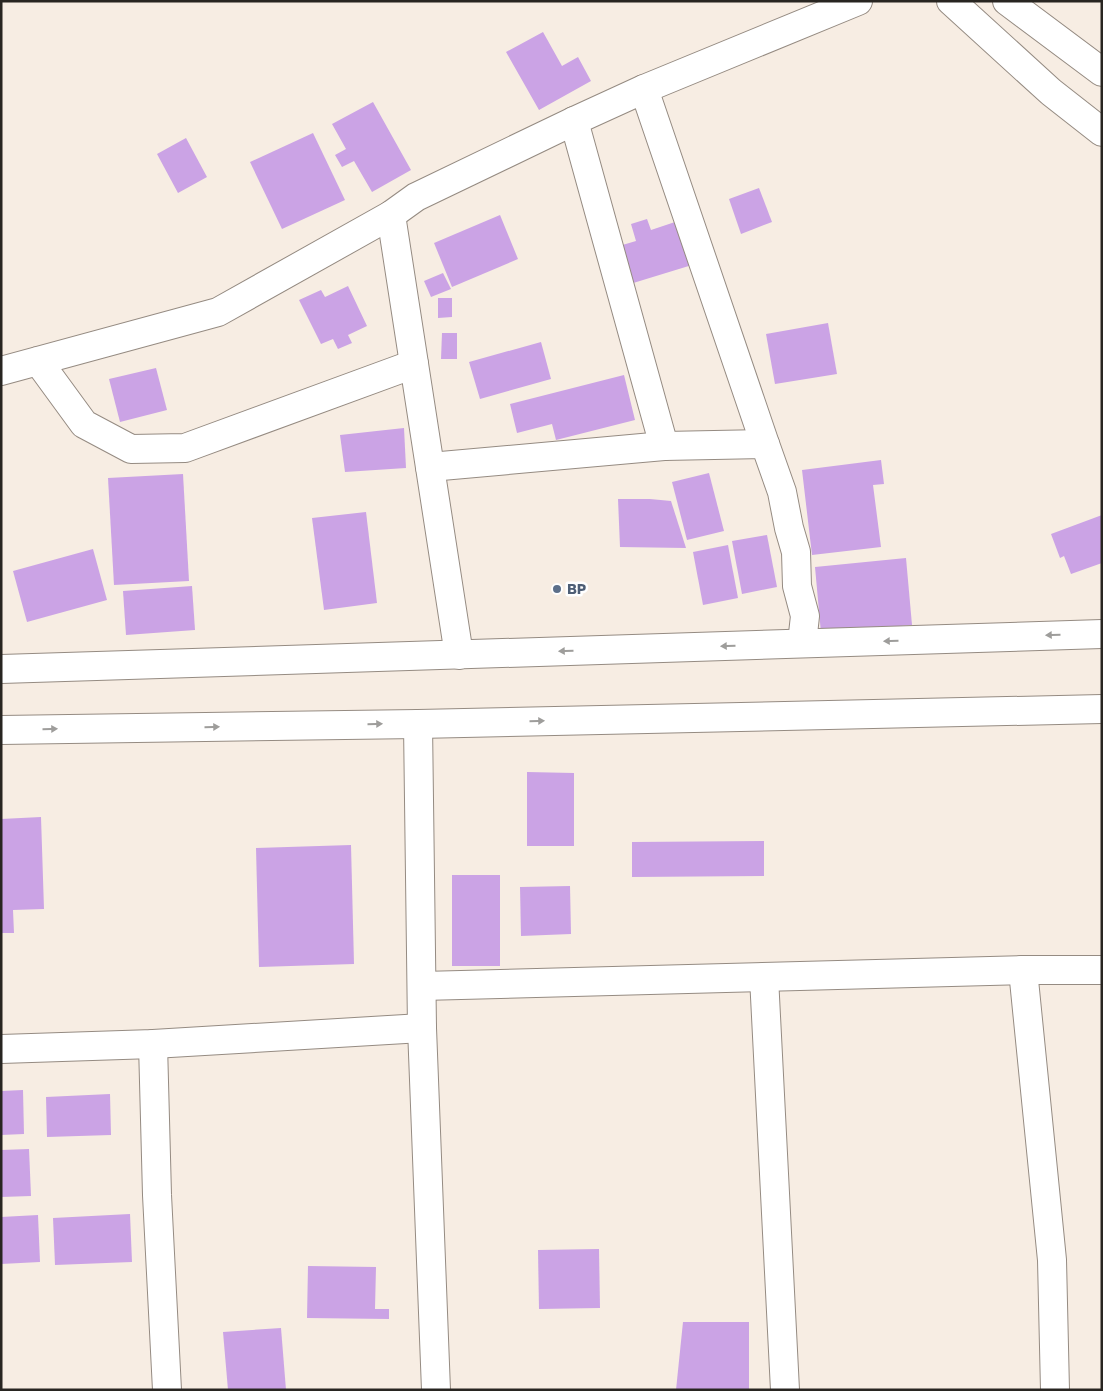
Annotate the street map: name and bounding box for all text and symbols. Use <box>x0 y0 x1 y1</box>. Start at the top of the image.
place label: BP <box>567 580 586 597</box>
marker: BP <box>551 583 563 595</box>
one-way arrow <box>1045 632 1061 640</box>
one-way arrow <box>882 637 898 645</box>
one-way arrow <box>720 642 736 650</box>
one-way arrow <box>558 647 574 655</box>
one-way arrow <box>530 717 546 725</box>
one-way arrow <box>367 720 383 728</box>
one-way arrow <box>205 723 221 731</box>
one-way arrow <box>42 725 58 733</box>

